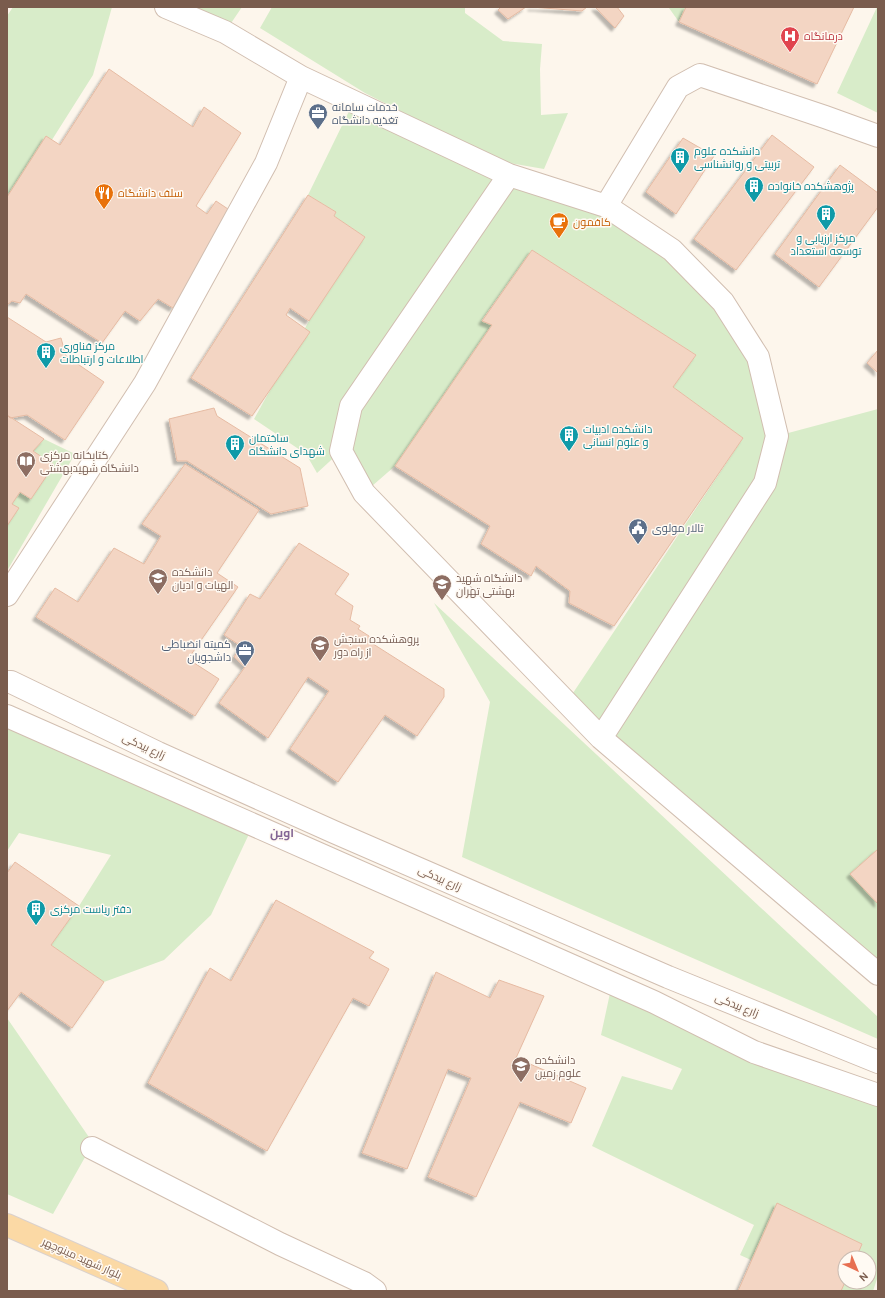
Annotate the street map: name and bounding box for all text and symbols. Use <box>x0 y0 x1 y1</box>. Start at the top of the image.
hospital icon: درمانگاه <box>779 25 801 53</box>
place label: درمانگاه <box>804 30 843 43</box>
place label: خدمات سامانه تغذیه دانشگاه <box>332 101 398 127</box>
office icon: خدمات سامانه تغذیه دانشگاه <box>307 102 329 130</box>
place label: دانشکده علوم تربیتی و روانشناسی <box>694 145 780 171</box>
building icon: دانشکده علوم تربیتی و روانشناسی <box>669 146 691 174</box>
building icon: پژوهشکده خانواده <box>743 175 765 203</box>
place label: پژوهشکده خانواده <box>768 180 854 193</box>
restaurant icon: سلف دانشگاه <box>93 182 115 210</box>
place label: سلف دانشگاه <box>118 187 183 200</box>
building icon: مرکز ارزیابی و توسعه استعداد <box>815 203 837 231</box>
cafe icon: کافمون <box>548 211 570 239</box>
place label: کافمون <box>573 216 611 229</box>
place label: مرکز ارزیابی و توسعه استعداد <box>791 232 861 258</box>
place label: مرکز فناوری اطلاعات و ارتباطات <box>60 340 144 366</box>
building icon: مرکز فناوری اطلاعات و ارتباطات <box>35 341 57 369</box>
place label: دانشکده ادبیات و علوم انسانی <box>583 423 652 450</box>
building icon: دانشکده ادبیات و علوم انسانی <box>558 424 580 452</box>
place label: ساختمان شهدای دانشگاه <box>249 432 325 458</box>
building icon: ساختمان شهدای دانشگاه <box>224 433 246 461</box>
place label: کتابخانه مرکزی دانشگاه شهیدبهشتی <box>40 449 139 475</box>
library icon: کتابخانه مرکزی دانشگاه شهیدبهشتی <box>15 450 37 478</box>
public building icon: تالار مولوی <box>627 517 649 545</box>
place label: تالار مولوی <box>652 522 703 535</box>
place label: دانشکده الهیات و ادیان <box>172 566 233 592</box>
school or university icon: دانشکده الهیات و ادیان <box>147 567 169 595</box>
place label: دانشگاه شهید بهشتی تهران <box>456 572 522 598</box>
school or university icon: دانشگاه شهید بهشتی تهران <box>431 573 453 601</box>
place label: پروهشکده سنجش از راه دور <box>333 633 419 659</box>
school or university icon: پروهشکده سنجش از راه دور <box>309 634 331 662</box>
place label: کمیته انضباطی داشجویان <box>162 638 231 664</box>
office icon: کمیته انضباطی داشجویان <box>234 639 256 667</box>
street label: زارع بیدکی <box>120 731 168 763</box>
district label: اوین <box>270 826 294 841</box>
street label: زارع بیدکی <box>416 863 464 895</box>
building icon: دفتر ریاست مرکزی <box>25 898 47 926</box>
place label: دفتر ریاست مرکزی <box>50 903 131 916</box>
street label: زارع بیدکی <box>713 991 761 1021</box>
place label: دانشکده علوم زمین <box>535 1054 582 1081</box>
school or university icon: دانشکده علوم زمین <box>510 1055 532 1083</box>
street label: بلوار شهید مینوچهر <box>39 1235 124 1282</box>
north arrow <box>837 1250 877 1290</box>
text: N <box>856 1269 871 1284</box>

